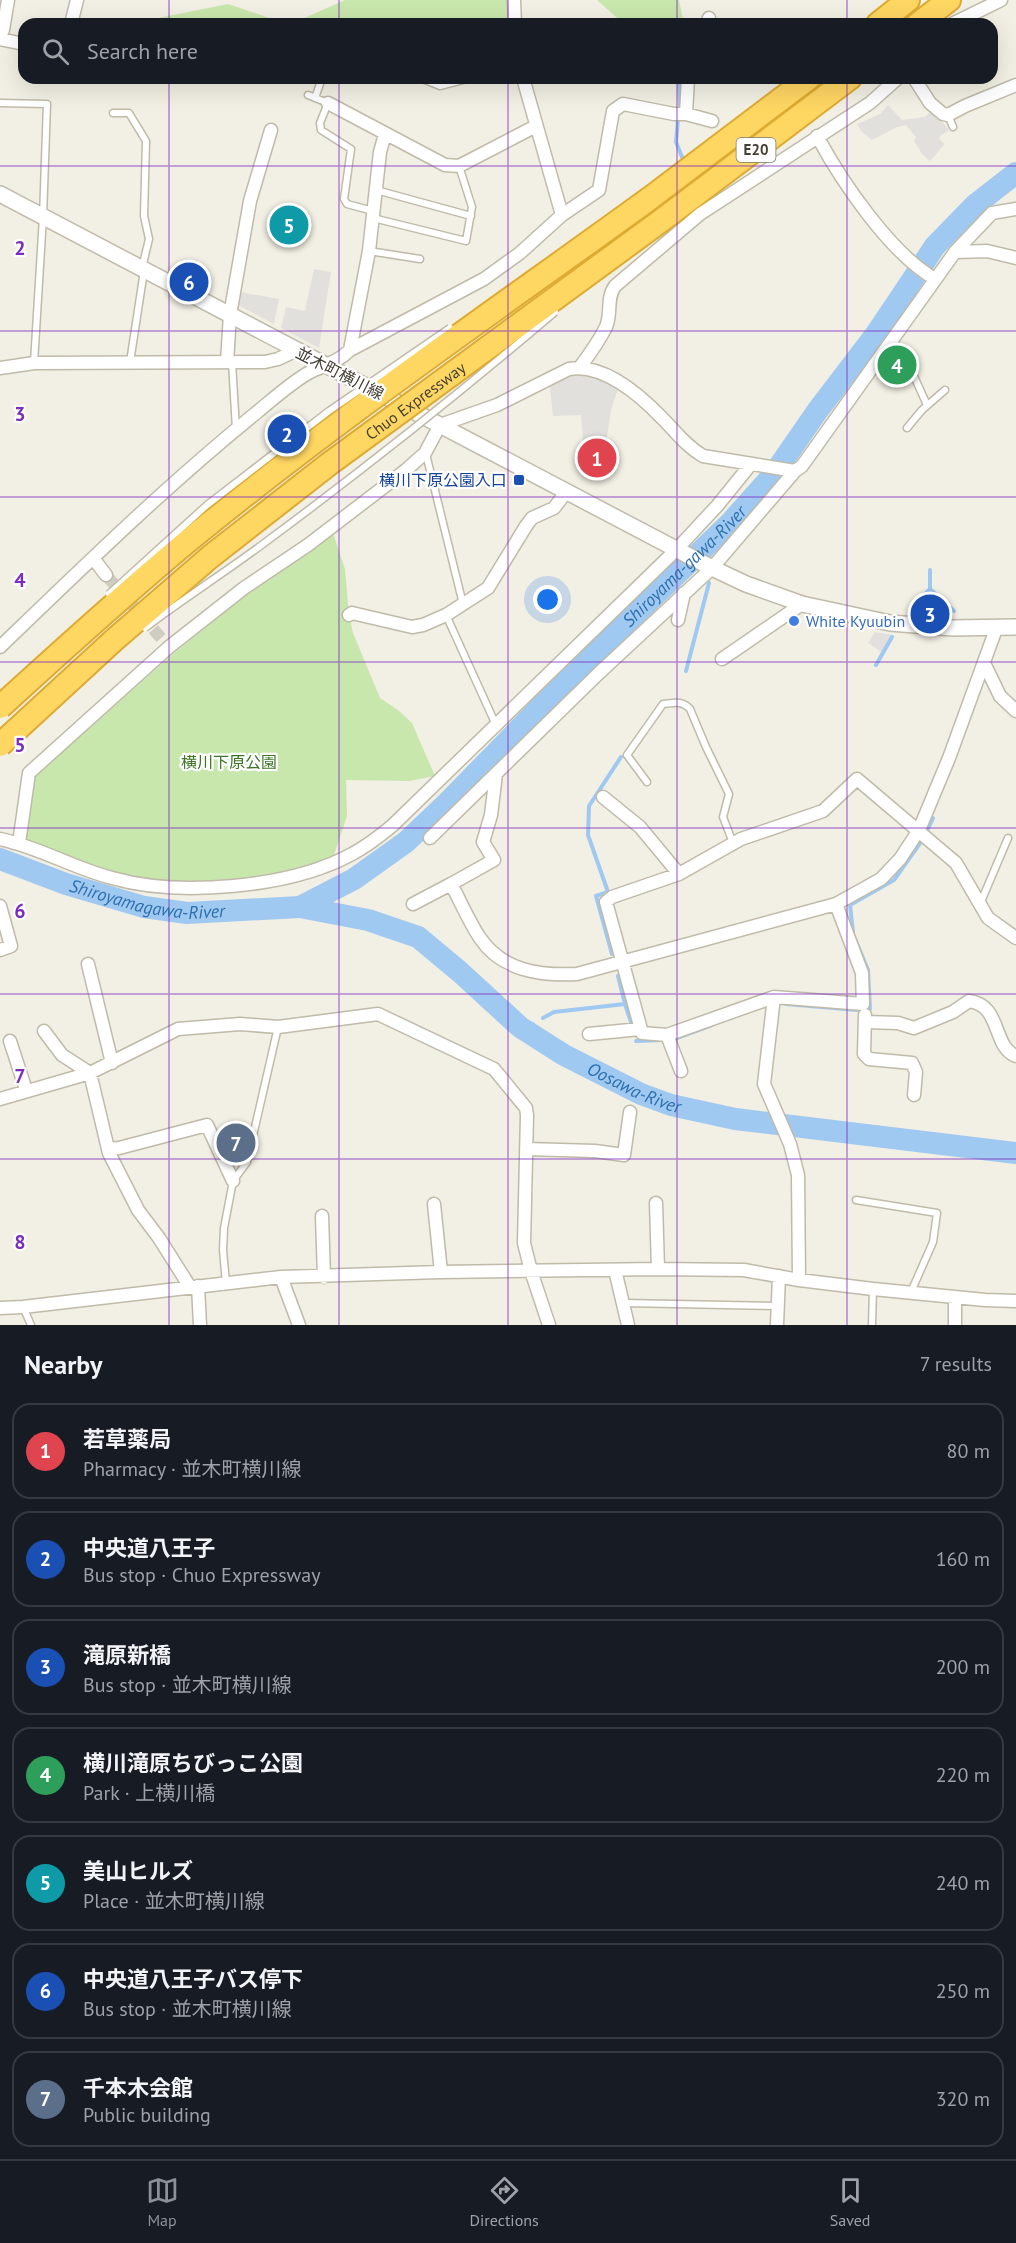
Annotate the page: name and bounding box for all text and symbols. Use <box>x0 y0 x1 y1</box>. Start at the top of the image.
search box <box>18 18 998 84</box>
icon: search <box>39 35 72 68</box>
text: Search here <box>87 37 198 65</box>
road number: E20 <box>736 138 776 162</box>
pin: 5 <box>270 202 308 248</box>
text: 2 <box>14 235 26 261</box>
pin: 6 <box>170 260 208 304</box>
street label: 並木町横川線 <box>293 342 387 404</box>
pin: 4 <box>878 342 916 388</box>
street label: Chuo Expressway <box>361 357 470 444</box>
text: 3 <box>14 401 26 427</box>
pin: 2 <box>268 412 306 456</box>
pin: 1 <box>578 436 616 480</box>
place label: 横川下原公園入口 <box>379 470 507 490</box>
marker: 横川下原公園入口 <box>512 473 526 487</box>
water label: Shiroyama-gawa-River <box>617 500 752 632</box>
text: 4 <box>14 567 26 593</box>
your location <box>533 585 562 614</box>
pin: 3 <box>910 592 950 636</box>
place label: White Kyuubin <box>806 611 905 631</box>
marker: White Kyuubin <box>787 614 801 628</box>
text: 5 <box>14 732 26 758</box>
park label: 横川下原公園 <box>181 752 277 772</box>
water label: Shiroyamagawa-River <box>67 874 227 924</box>
text: 6 <box>14 898 26 924</box>
water label: Oosawa-River <box>584 1057 684 1118</box>
text: 7 <box>14 1063 26 1089</box>
pin: 7 <box>216 1120 256 1166</box>
text: 8 <box>14 1229 26 1255</box>
text: Nearby <box>24 1348 102 1381</box>
text: 7 results <box>920 1351 992 1377</box>
text: 若草薬局 <box>83 1425 171 1453</box>
text: 1 <box>40 1438 51 1464</box>
text: 80 m <box>947 1438 990 1464</box>
text: Pharmacy · 並木町横川線 <box>83 1456 301 1482</box>
text: 中央道八王子 <box>83 1534 215 1562</box>
text: 2 <box>40 1546 51 1572</box>
text: 160 m <box>936 1546 990 1572</box>
text: Bus stop · Chuo Expressway <box>83 1562 321 1588</box>
text: 滝原新橋 <box>83 1641 171 1669</box>
text: 3 <box>40 1654 51 1680</box>
text: 200 m <box>936 1654 990 1680</box>
text: Bus stop · 並木町横川線 <box>83 1672 292 1698</box>
text: 横川滝原ちびっこ公園 <box>83 1749 303 1777</box>
text: 4 <box>40 1762 51 1788</box>
text: 220 m <box>936 1762 990 1788</box>
text: Park · 上横川橋 <box>83 1780 215 1806</box>
text: 美山ヒルズ <box>83 1857 193 1885</box>
text: 5 <box>40 1870 51 1896</box>
text: 240 m <box>936 1870 990 1896</box>
text: Place · 並木町横川線 <box>83 1888 265 1914</box>
text: 中央道八王子バス停下 <box>83 1965 303 1993</box>
text: 6 <box>40 1978 51 2004</box>
text: 250 m <box>936 1978 990 2004</box>
text: Bus stop · 並木町横川線 <box>83 1996 292 2022</box>
text: 千本木会館 <box>83 2074 193 2102</box>
text: 7 <box>40 2086 51 2112</box>
text: 320 m <box>936 2086 990 2112</box>
text: Public building <box>83 2102 211 2128</box>
tab: Map <box>146 2174 179 2230</box>
tab: Directions <box>470 2174 539 2230</box>
tab: Saved <box>830 2174 870 2230</box>

